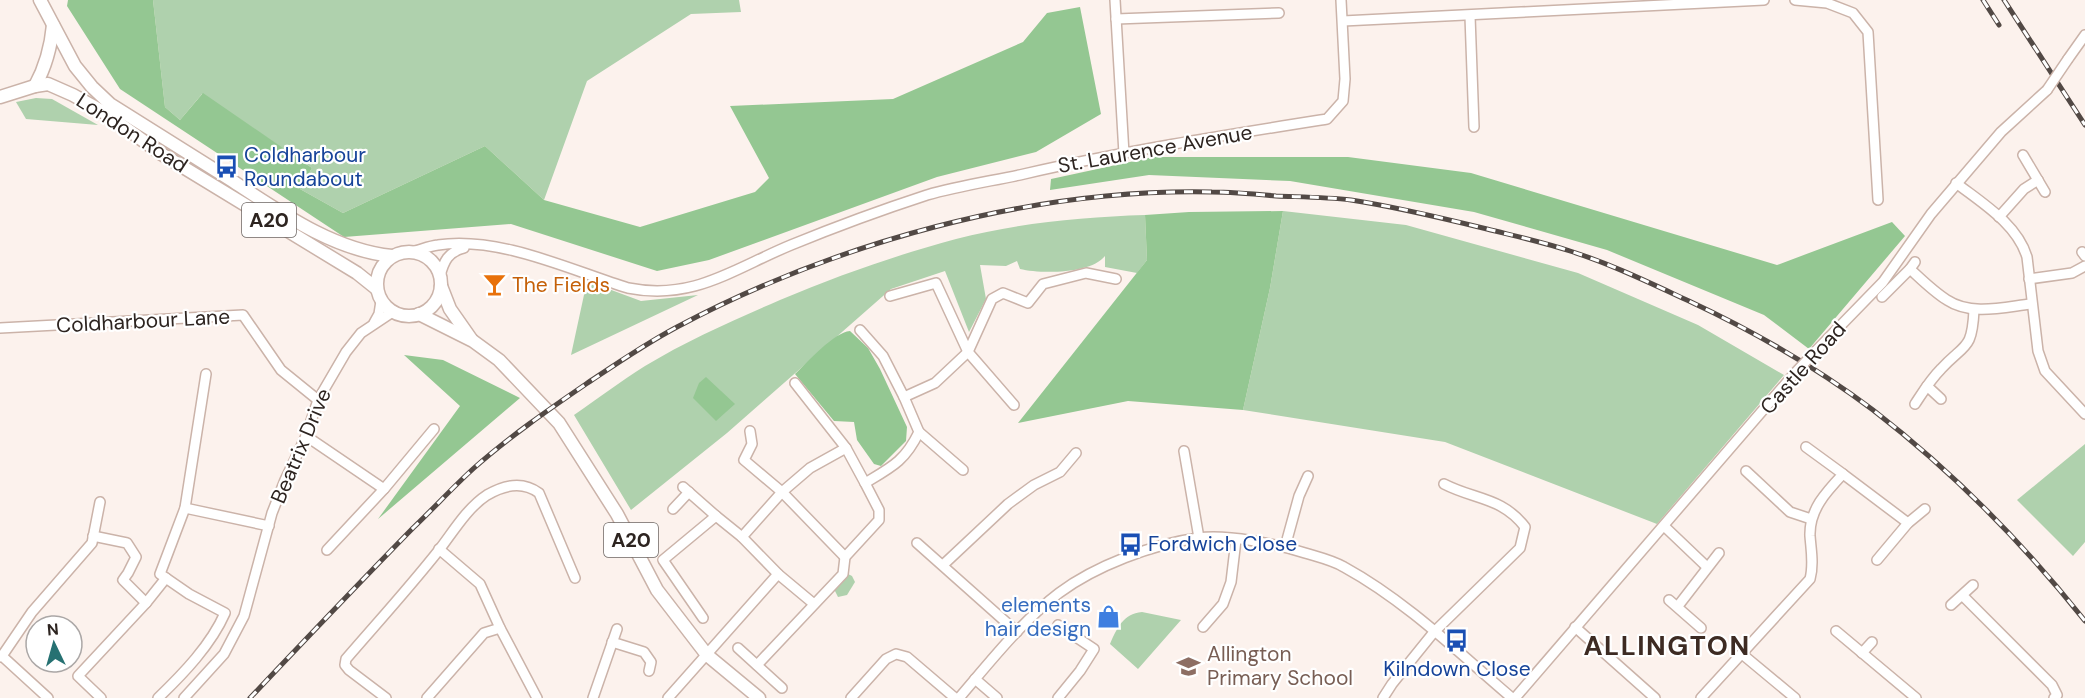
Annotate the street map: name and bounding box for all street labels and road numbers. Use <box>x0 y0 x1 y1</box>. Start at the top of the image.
street label: London Road <box>71 87 193 179</box>
street label: St. Laurence Avenue <box>1056 118 1254 180</box>
road number: A20 <box>242 203 296 237</box>
street label: Coldharbour Lane <box>55 302 231 340</box>
street label: Castle Road <box>1754 316 1852 420</box>
street label: Beatrix Drive <box>264 384 338 508</box>
road number: A20 <box>604 523 658 557</box>

